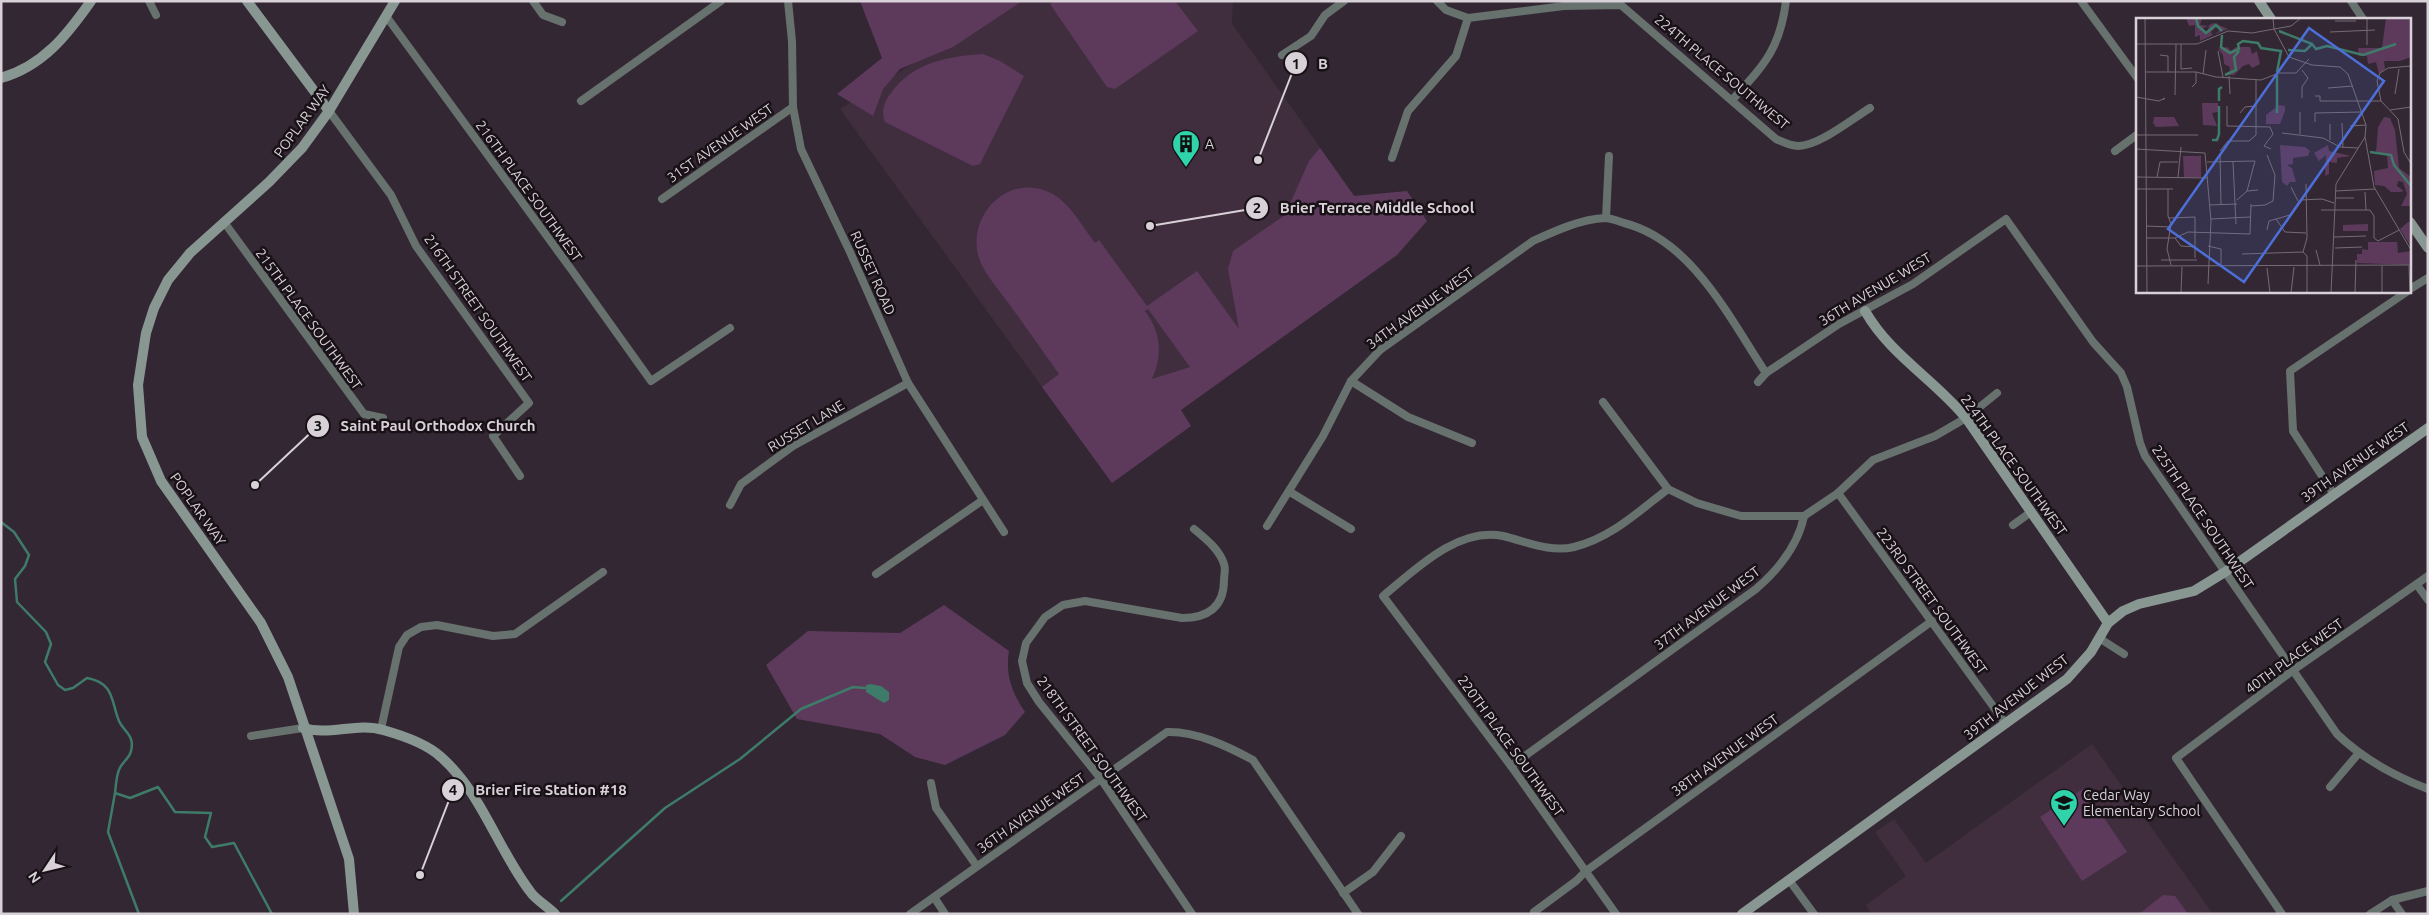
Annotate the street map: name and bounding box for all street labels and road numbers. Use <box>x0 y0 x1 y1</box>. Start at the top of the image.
street label: 224TH PLACE SOUTHWEST <box>1652 11 1792 133</box>
street label: POPLAR WAY <box>270 82 334 160</box>
street label: 31ST AVENUE WEST <box>664 100 776 186</box>
street label: 216TH PLACE SOUTHWEST <box>473 117 586 265</box>
street label: RUSSET ROAD <box>847 229 899 318</box>
street label: 216TH STREET SOUTHWEST <box>421 231 535 385</box>
street label: 215TH PLACE SOUTHWEST <box>253 245 366 393</box>
street label: 36TH AVENUE WEST <box>1816 249 1934 329</box>
street label: 34TH AVENUE WEST <box>1363 264 1477 352</box>
street label: 224TH PLACE SOUTHWEST <box>1958 391 2071 539</box>
street label: RUSSET LANE <box>765 397 847 455</box>
street label: 39TH AVENUE WEST <box>2298 419 2412 505</box>
street label: 225TH PLACE SOUTHWEST <box>2149 442 2257 592</box>
street label: POPLAR WAY <box>167 470 229 548</box>
street label: 223RD STREET SOUTHWEST <box>1873 525 1991 678</box>
street label: 37TH AVENUE WEST <box>1651 563 1763 653</box>
street label: 40TH PLACE WEST <box>2242 615 2346 697</box>
street label: 39TH AVENUE WEST <box>1961 651 2072 743</box>
street label: 220TH PLACE SOUTHWEST <box>1455 672 1568 820</box>
street label: 218TH STREET SOUTHWEST <box>1034 673 1150 825</box>
street label: 38TH AVENUE WEST <box>1668 711 1782 799</box>
street label: 36TH AVENUE WEST <box>974 770 1088 856</box>

